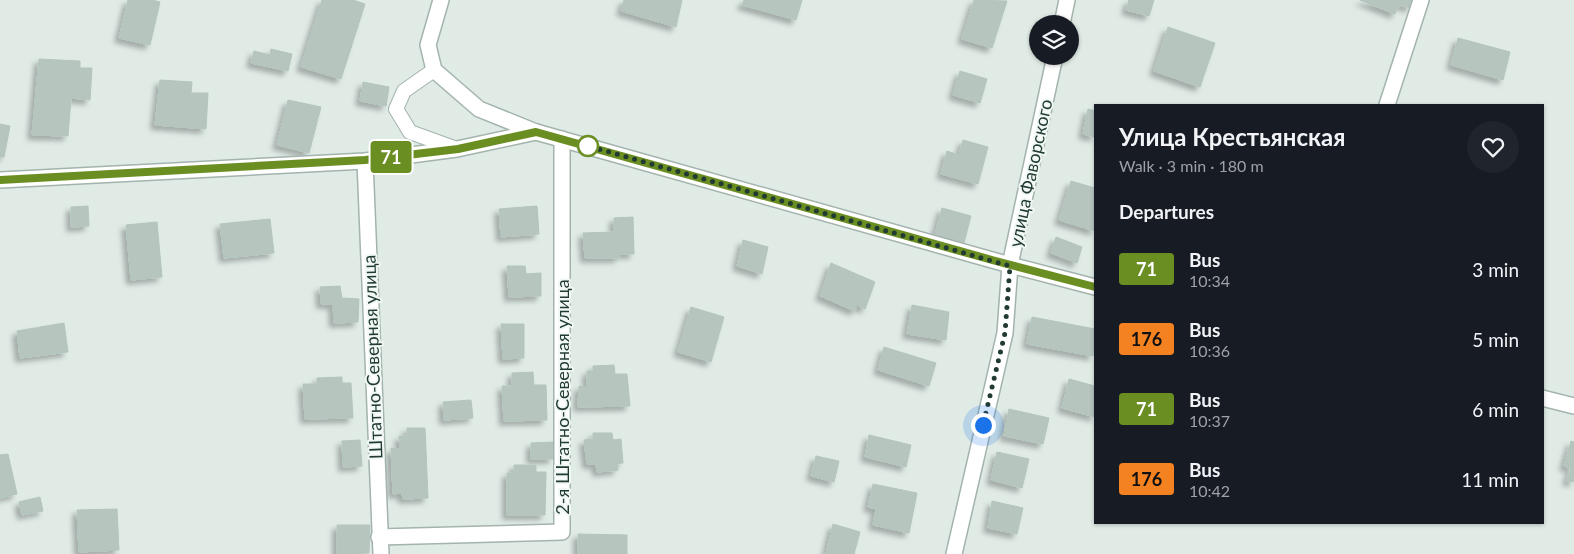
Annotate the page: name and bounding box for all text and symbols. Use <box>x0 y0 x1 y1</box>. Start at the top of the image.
map controls <box>1029 15 1079 65</box>
button: layers <box>1029 15 1079 65</box>
street label: улица Фаворского <box>1004 97 1056 249</box>
button: heart <box>1467 121 1519 173</box>
text: Улица Крестьянская <box>1119 122 1345 151</box>
unlabelled marker <box>577 135 599 157</box>
line badge: 71 <box>368 141 414 173</box>
text: 71 <box>381 146 401 168</box>
text: Walk · 3 min · 180 m <box>1119 156 1264 175</box>
text: Departures <box>1119 200 1214 223</box>
text: Bus <box>1189 248 1220 271</box>
street label: Штатно-Северная улица <box>357 254 387 460</box>
text: 71 <box>1136 258 1157 280</box>
text: 3 min <box>1472 258 1519 281</box>
text: 10:34 <box>1189 271 1230 290</box>
street label: 2-я Штатно-Северная улица <box>551 279 573 515</box>
text: Bus <box>1189 318 1220 341</box>
text: 176 <box>1131 328 1162 350</box>
text: 5 min <box>1472 328 1519 351</box>
text: 10:36 <box>1189 341 1230 360</box>
text: Bus <box>1189 388 1220 411</box>
text: 71 <box>1136 398 1157 420</box>
text: 6 min <box>1472 398 1519 421</box>
text: 10:37 <box>1189 411 1230 430</box>
your location <box>971 413 996 438</box>
text: Bus <box>1189 458 1220 481</box>
text: 176 <box>1131 468 1162 490</box>
text: 11 min <box>1461 468 1519 491</box>
text: 10:42 <box>1189 481 1230 500</box>

